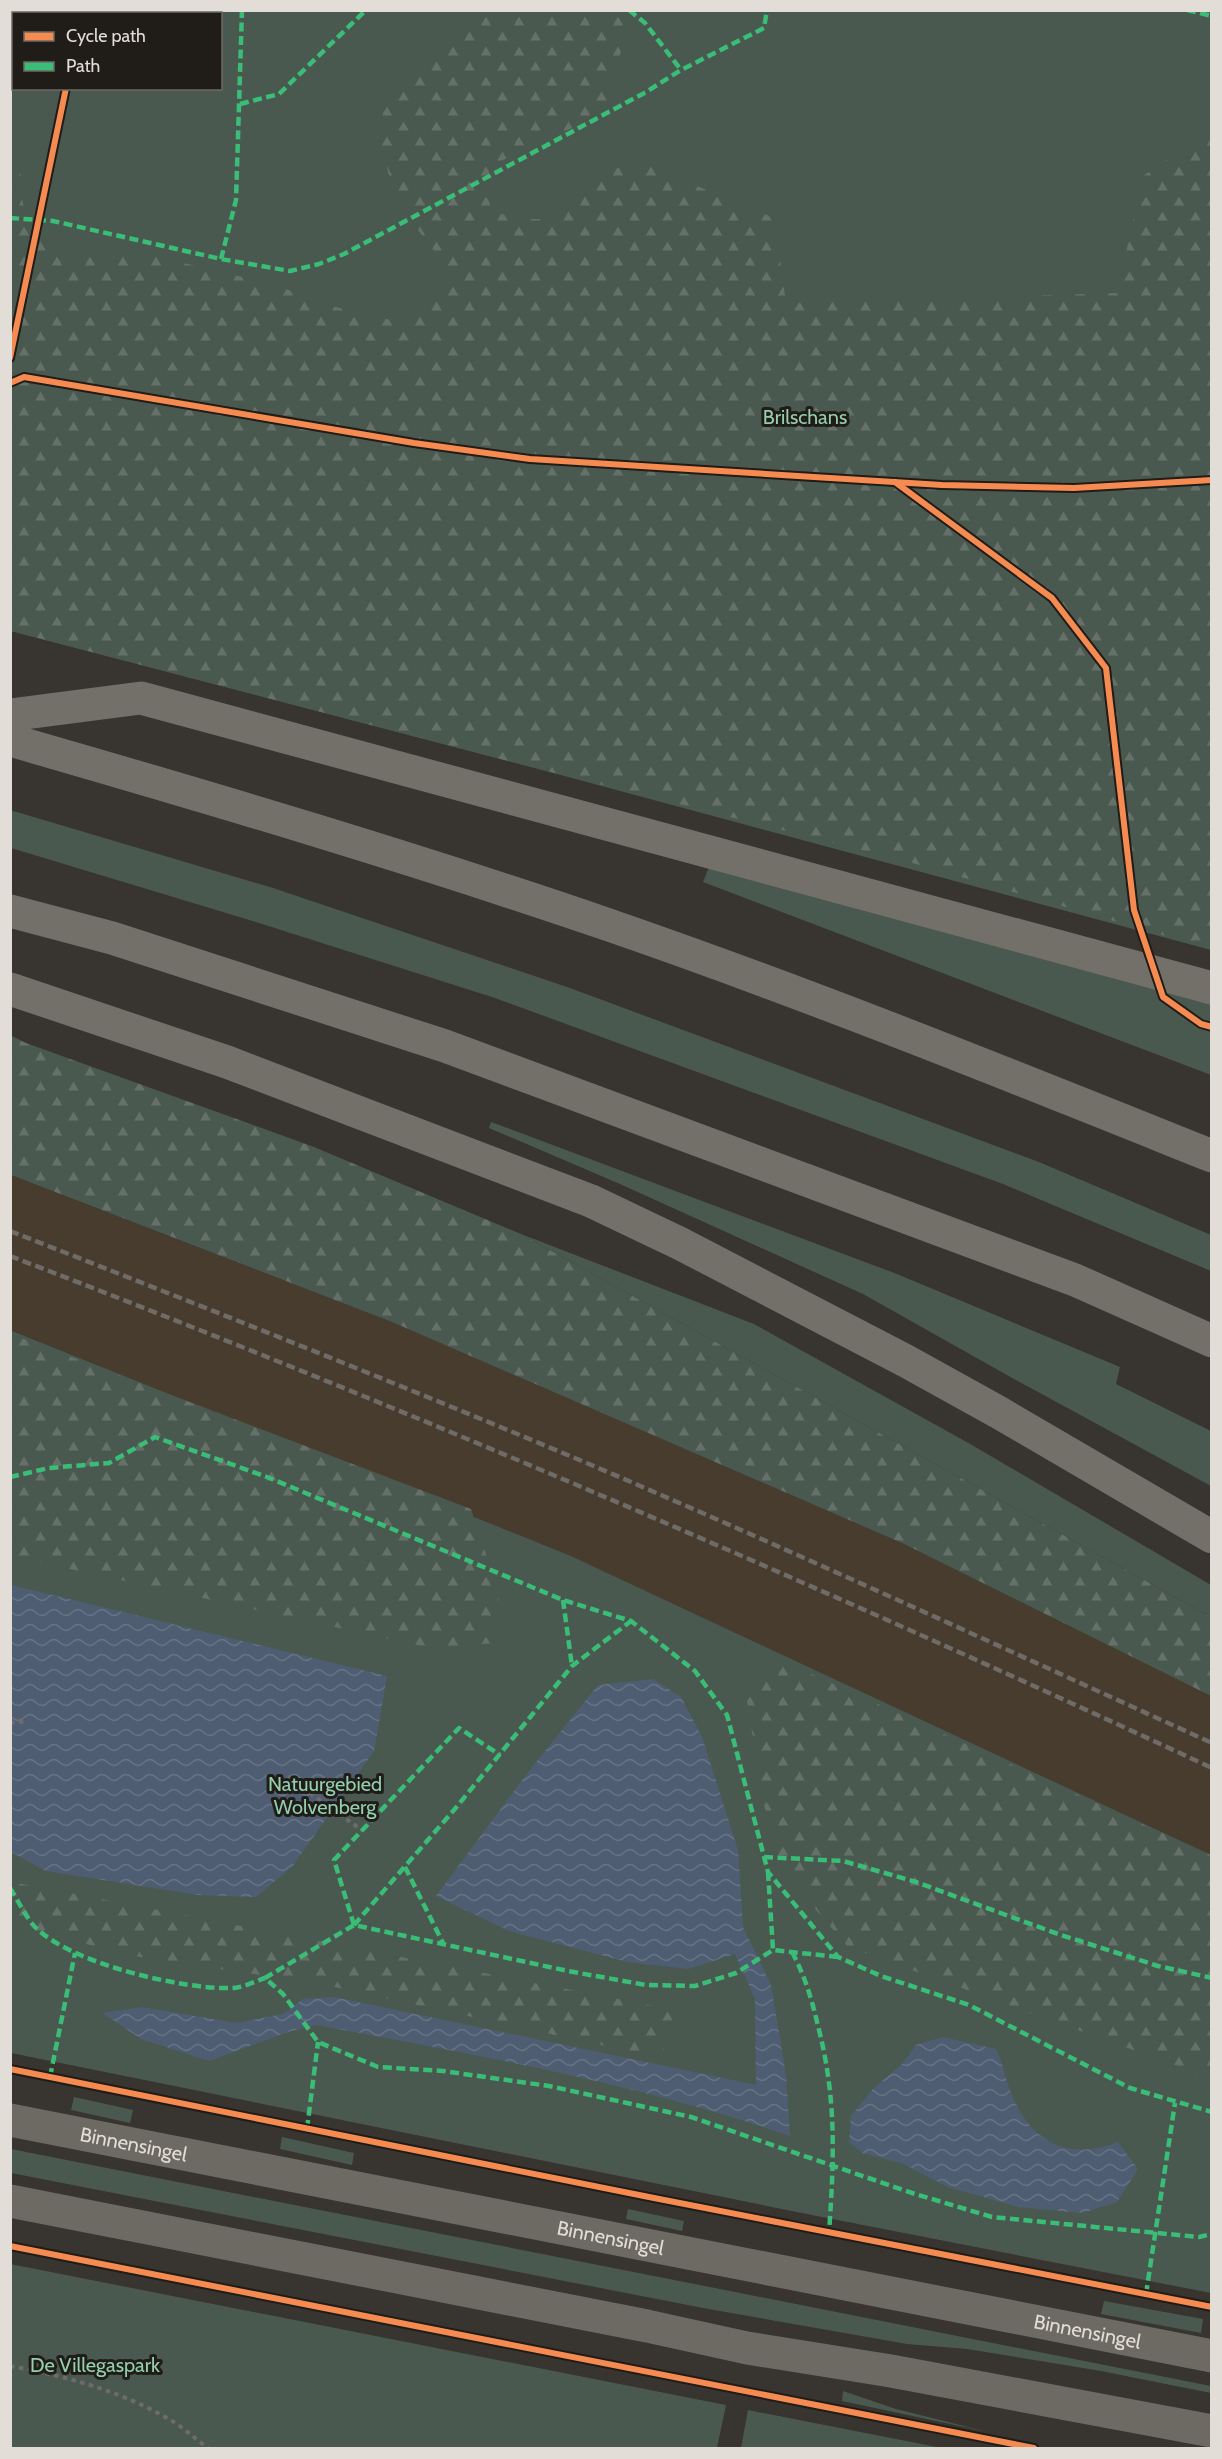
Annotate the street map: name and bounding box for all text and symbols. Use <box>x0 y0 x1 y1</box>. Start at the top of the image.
legend <box>12 12 222 90</box>
text: Cycle path <box>66 25 146 47</box>
text: Path <box>66 55 100 77</box>
park label: Brilschans <box>763 405 847 429</box>
park label: Natuurgebied Wolvenberg <box>268 1772 382 1819</box>
street label: Binnensingel <box>78 2122 189 2167</box>
street label: Binnensingel <box>555 2216 666 2260</box>
street label: Binnensingel <box>1032 2309 1143 2354</box>
park label: De Villegaspark <box>30 2353 160 2377</box>

